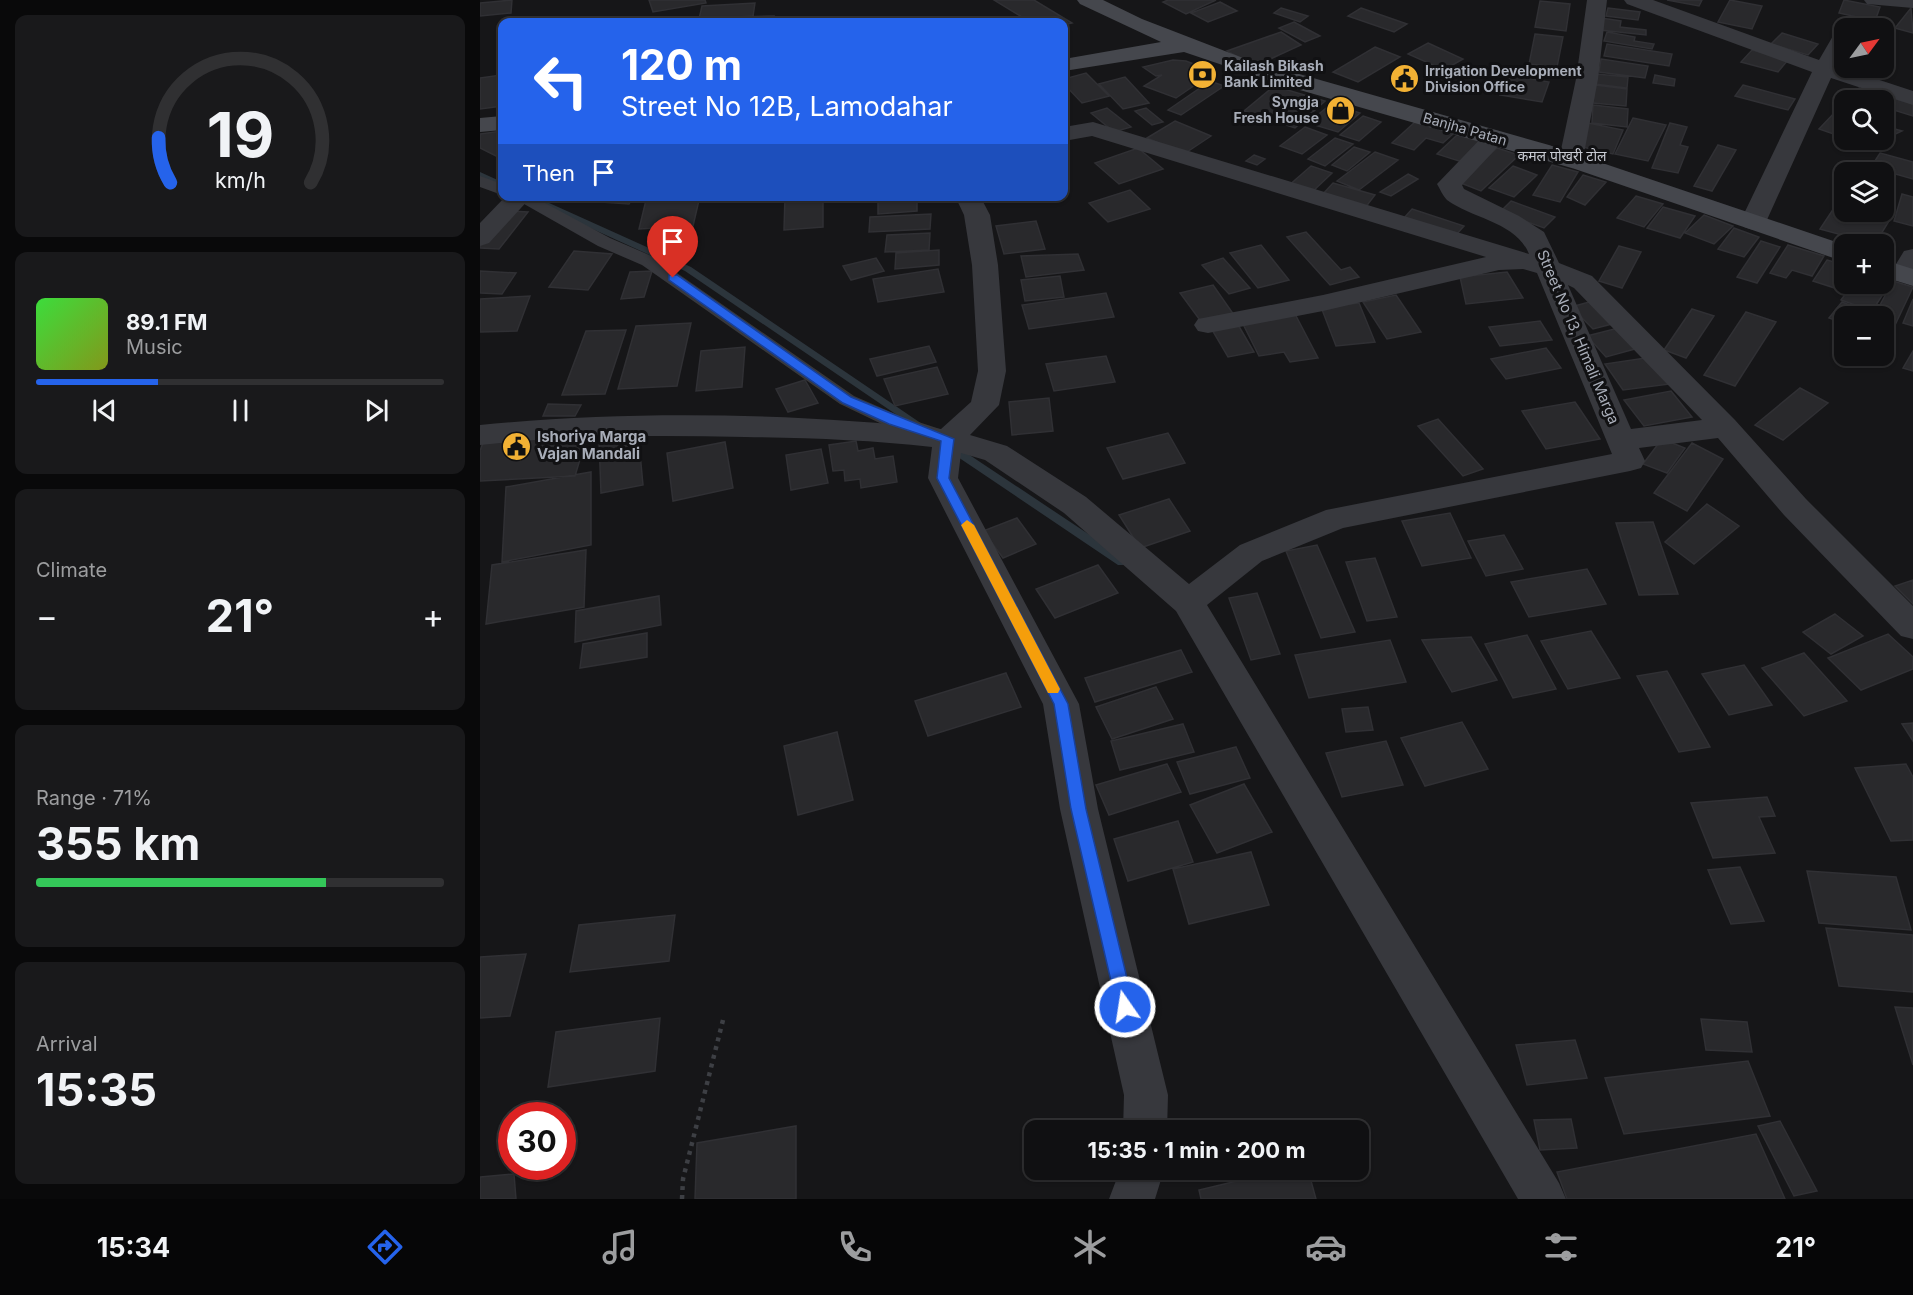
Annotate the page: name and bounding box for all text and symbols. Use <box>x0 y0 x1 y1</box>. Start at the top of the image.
north arrow <box>1834 18 1894 78</box>
map controls <box>1834 18 1894 366</box>
text: 120 m <box>621 39 742 90</box>
icon: left <box>522 42 600 120</box>
place label: Kailash Bikash Bank Limited <box>1224 57 1324 90</box>
bank icon: Kailash Bikash Bank Limited <box>1187 58 1219 90</box>
place label: Irrigation Development Division Office <box>1425 62 1582 95</box>
public building icon: Irrigation Development Division Office <box>1388 63 1420 95</box>
text: Street No 12B, Lamodahar <box>621 90 953 123</box>
button: search <box>1834 90 1894 150</box>
place label: Syngja Fresh House <box>1234 93 1319 126</box>
shop icon: Syngja Fresh House <box>1324 94 1356 126</box>
text: 19 <box>206 97 274 172</box>
street label: Banjha Patan <box>1421 108 1509 149</box>
district label: कमल पोखरी टोल <box>1517 147 1607 164</box>
icon: arrive <box>587 156 620 189</box>
text: Then <box>522 160 575 186</box>
button: layers <box>1834 162 1894 222</box>
text: km/h <box>215 167 265 193</box>
pin <box>647 216 698 278</box>
icon: arrive <box>656 225 689 258</box>
button: + <box>1834 234 1894 294</box>
street label: Street No 13, Himali Marga <box>1533 247 1624 427</box>
button: − <box>1834 306 1894 366</box>
text: 89.1 FM <box>126 309 207 335</box>
text: Music <box>126 335 183 359</box>
icon: previous <box>88 394 121 427</box>
icon: pause <box>224 394 257 427</box>
icon: next <box>360 394 393 427</box>
place label: Ishoriya Marga Vajan Mandali <box>537 427 646 463</box>
public building icon: Ishoriya Marga Vajan Mandali <box>500 430 532 462</box>
text: Climate <box>36 558 107 582</box>
text: 21° <box>206 588 274 643</box>
text: − <box>36 596 58 636</box>
text: + <box>422 596 444 636</box>
text: Range · 71% <box>36 786 152 810</box>
text: 355 km <box>36 816 200 871</box>
position arrow <box>1093 975 1157 1039</box>
text: Arrival <box>36 1032 98 1056</box>
text: 15:35 <box>36 1062 157 1117</box>
speed limit sign: 30 <box>498 1102 576 1180</box>
text: 15:35 · 1 min · 200 m <box>1088 1137 1305 1163</box>
icon: directions <box>364 1226 406 1268</box>
icon: music <box>599 1226 641 1268</box>
icon: phone <box>834 1226 876 1268</box>
icon: climate <box>1069 1226 1111 1268</box>
icon: car <box>1305 1226 1347 1268</box>
icon: filters <box>1540 1226 1582 1268</box>
text: 15:34 <box>97 1231 170 1264</box>
text: 21° <box>1775 1231 1816 1264</box>

